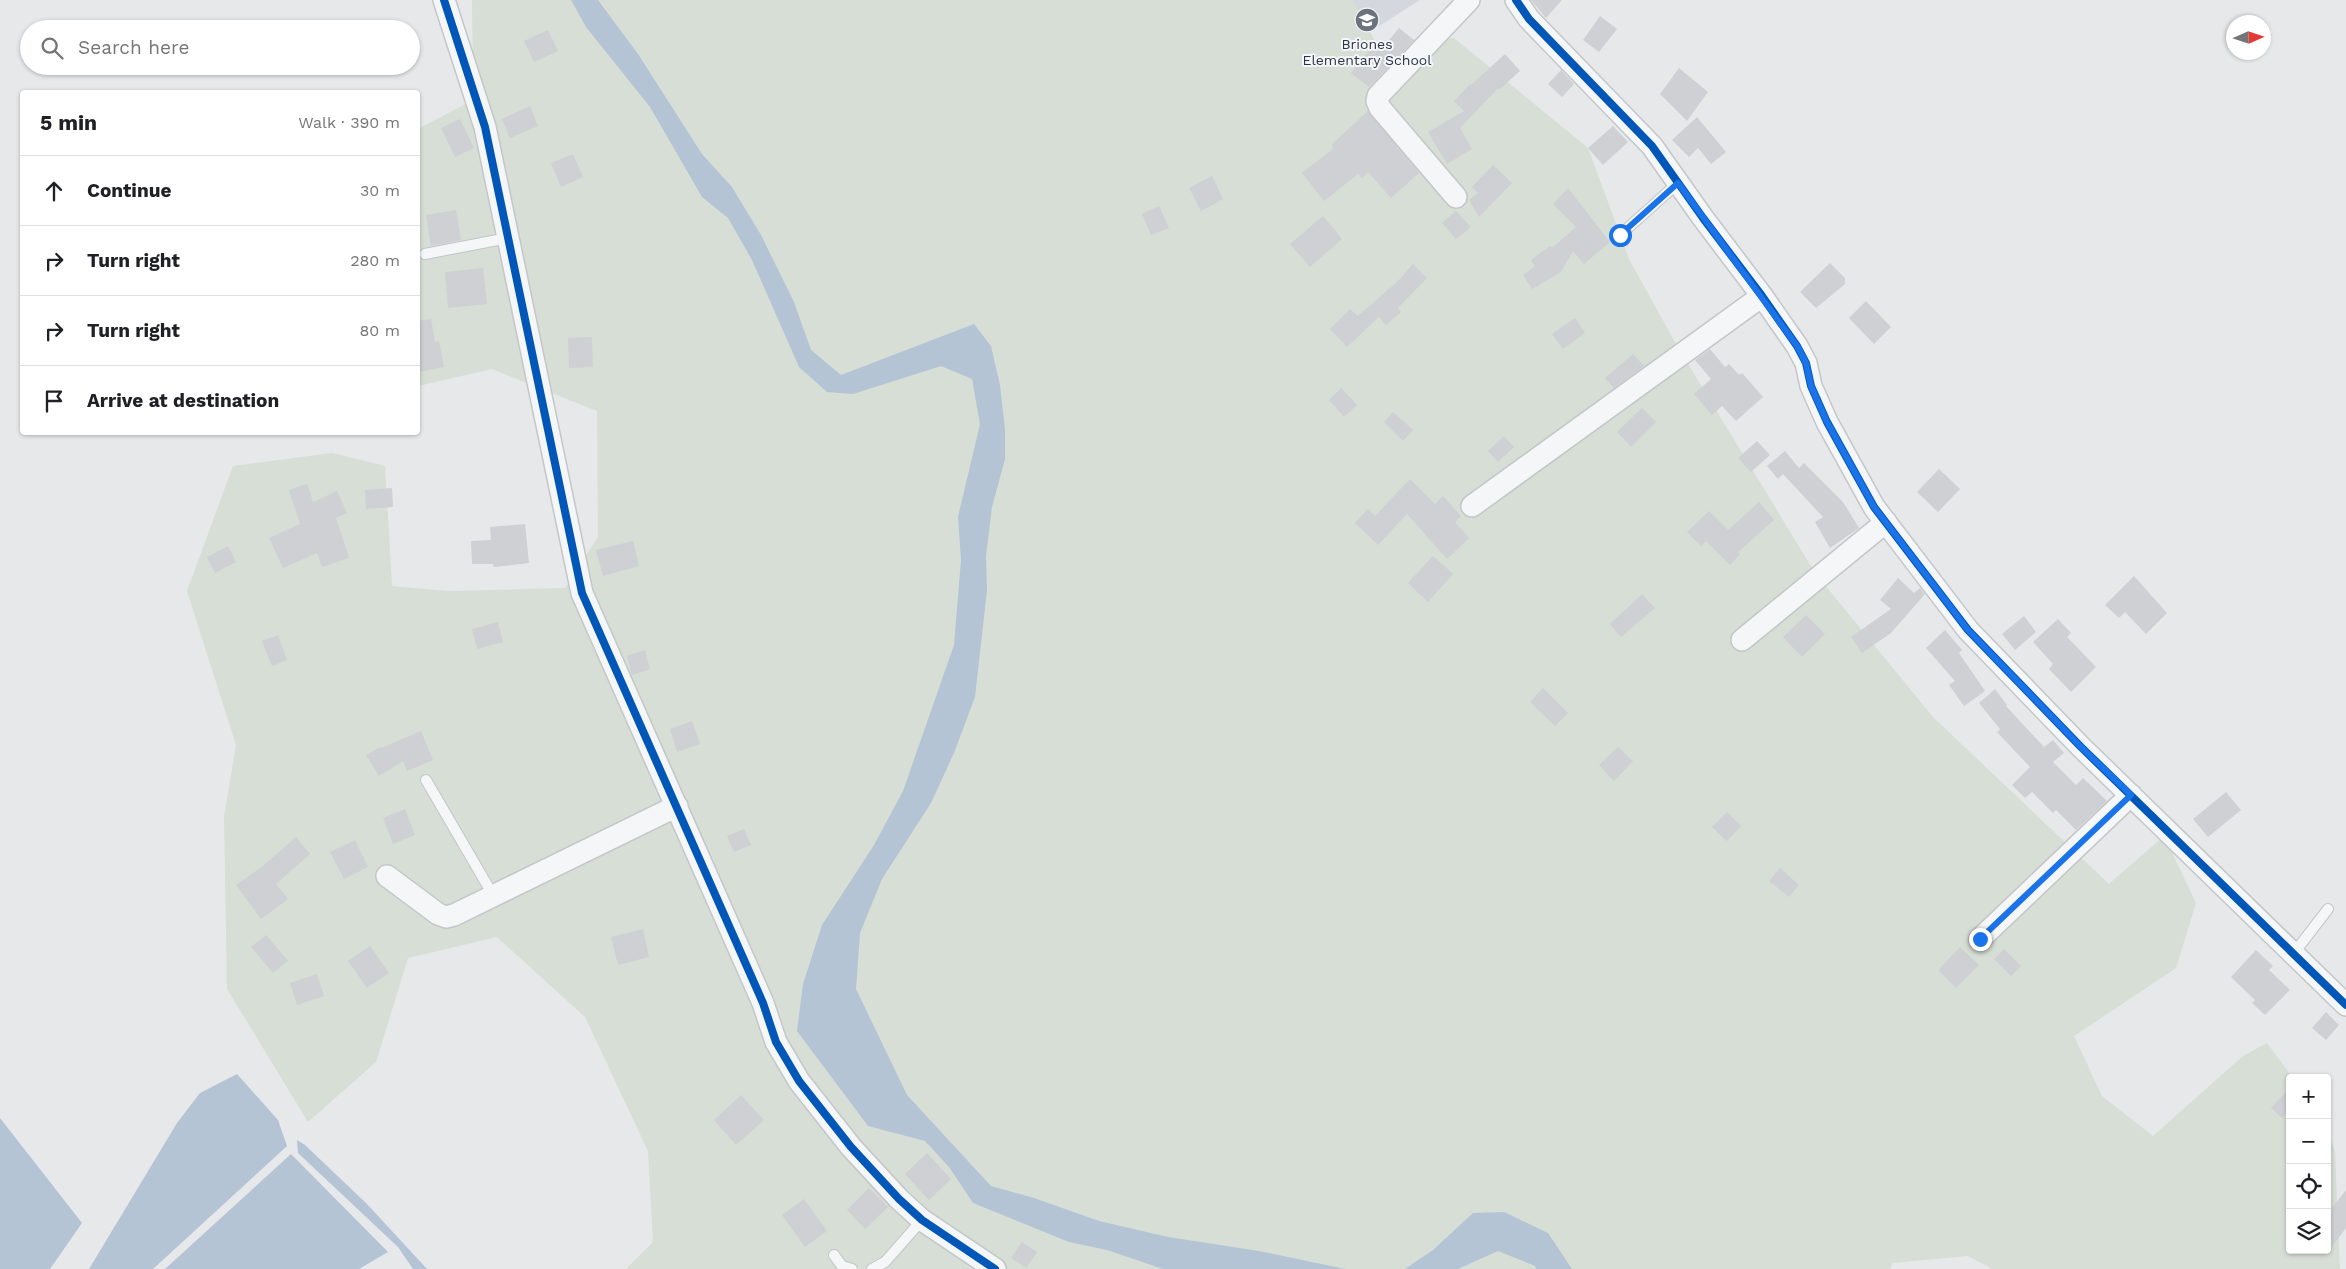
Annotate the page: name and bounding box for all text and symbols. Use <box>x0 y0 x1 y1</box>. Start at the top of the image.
school or university icon: Briones Elementary School <box>1354 7 1380 33</box>
north arrow <box>2226 15 2271 60</box>
search box <box>20 20 420 75</box>
icon: search <box>38 34 66 62</box>
text: Search here <box>78 36 189 59</box>
place label: Briones Elementary School <box>1303 36 1432 68</box>
text: 5 min <box>40 110 97 135</box>
text: Walk · 390 m <box>298 113 400 132</box>
icon: ahead <box>40 177 68 205</box>
text: Continue <box>87 179 171 202</box>
text: 30 m <box>360 181 400 200</box>
route start <box>1609 224 1632 247</box>
icon: right <box>40 247 68 275</box>
text: Turn right <box>87 249 180 272</box>
text: 280 m <box>350 251 400 270</box>
icon: right <box>40 317 68 345</box>
text: Turn right <box>87 319 180 342</box>
text: 80 m <box>359 321 400 340</box>
icon: arrive <box>40 387 68 415</box>
text: Arrive at destination <box>87 389 279 412</box>
route end <box>1969 928 1992 951</box>
map controls <box>2286 1074 2331 1254</box>
button: + <box>2286 1074 2331 1119</box>
button: − <box>2286 1119 2331 1164</box>
button: locate <box>2286 1164 2331 1209</box>
button: layers <box>2286 1209 2331 1254</box>

